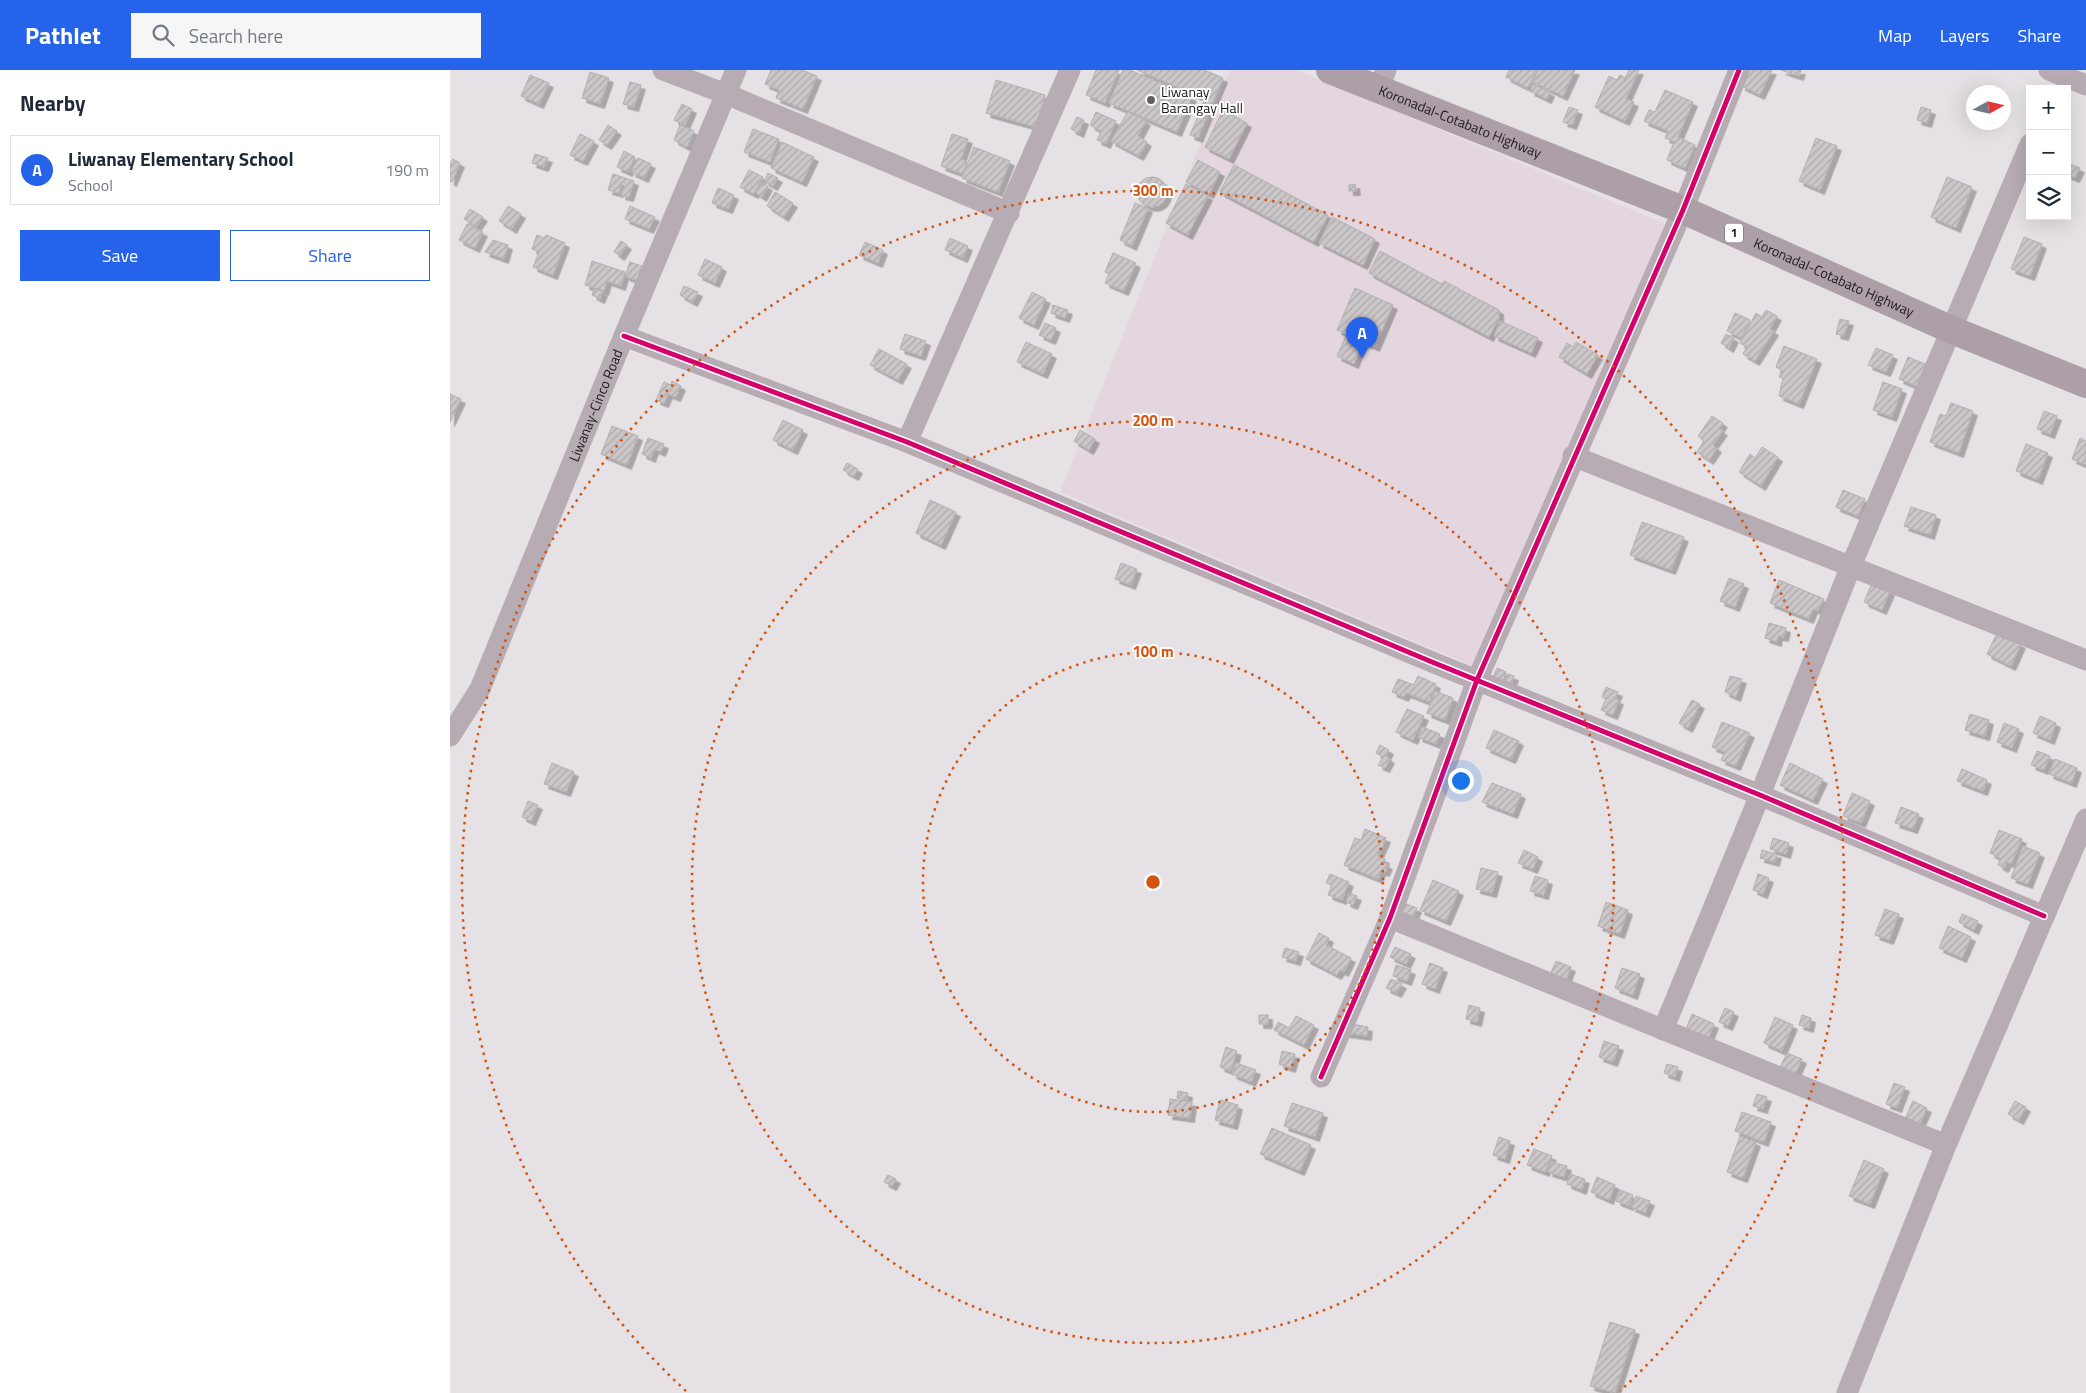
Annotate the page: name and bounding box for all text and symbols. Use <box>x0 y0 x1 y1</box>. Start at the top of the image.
search box <box>131 13 481 58</box>
text: Pathlet <box>25 17 101 53</box>
icon: search <box>149 21 177 49</box>
text: Search here <box>189 21 283 50</box>
text: Map <box>1878 22 1912 49</box>
text: Layers <box>1940 22 1989 49</box>
text: Share <box>2017 22 2061 49</box>
street label: Koronadal-Cotabato Highway <box>1376 79 1545 163</box>
place label: Liwanay Barangay Hall <box>1161 81 1243 118</box>
north arrow <box>1966 85 2011 130</box>
map controls <box>2026 85 2071 220</box>
button: + <box>2026 85 2071 130</box>
text: Nearby <box>20 87 85 119</box>
marker: Liwanay Barangay Hall <box>1145 94 1157 106</box>
button: − <box>2026 130 2071 175</box>
text: Liwanay Elementary School <box>68 144 294 173</box>
text: A <box>32 158 42 182</box>
text: 190 m <box>385 158 429 182</box>
text: School <box>68 173 113 197</box>
button: layers <box>2026 175 2071 220</box>
text: 300 m <box>1132 179 1174 202</box>
road number: 1 <box>1725 224 1743 242</box>
button: Save <box>20 230 220 281</box>
button: Share <box>230 230 430 281</box>
street label: Koronadal-Cotabato Highway <box>1751 232 1918 322</box>
pin: A <box>1346 317 1378 358</box>
street label: Liwanay-Cinco Road <box>563 346 628 465</box>
text: 200 m <box>1132 409 1174 432</box>
text: 100 m <box>1132 640 1174 663</box>
your location <box>1448 768 1474 794</box>
centre of rings <box>1144 873 1162 891</box>

